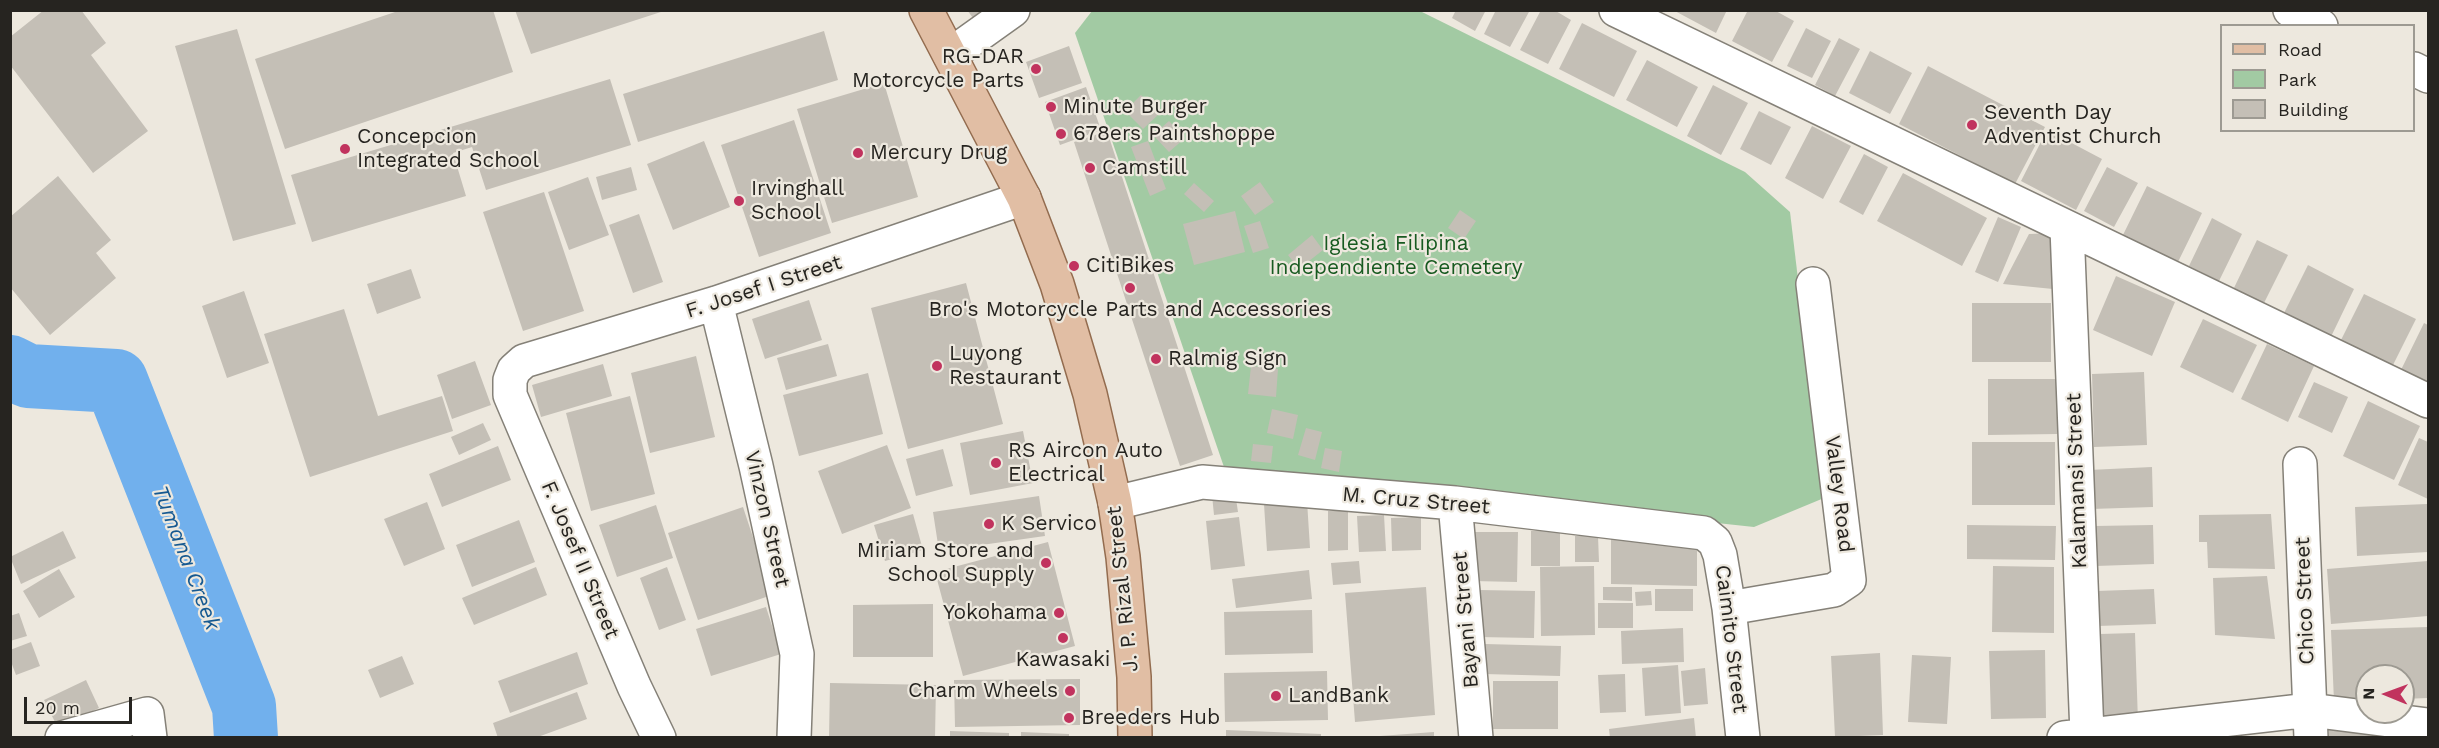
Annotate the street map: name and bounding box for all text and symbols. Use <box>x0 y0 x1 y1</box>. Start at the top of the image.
legend <box>2220 24 2415 132</box>
text: Road <box>2278 39 2322 60</box>
place label: RG-DAR Motorcycle Parts <box>852 44 1024 94</box>
marker: RG-DAR Motorcycle Parts <box>1029 62 1043 76</box>
text: Park <box>2278 69 2317 90</box>
place label: Minute Burger <box>1063 94 1207 120</box>
text: Building <box>2278 99 2348 120</box>
marker: Minute Burger <box>1044 100 1058 114</box>
place label: Seventh Day Adventist Church <box>1984 100 2161 150</box>
marker: Seventh Day Adventist Church <box>1965 118 1979 132</box>
place label: 678ers Paintshoppe <box>1073 121 1275 147</box>
place label: Concepcion Integrated School <box>357 124 539 174</box>
marker: 678ers Paintshoppe <box>1054 127 1068 141</box>
place label: Mercury Drug <box>870 140 1007 166</box>
marker: Concepcion Integrated School <box>338 142 352 156</box>
marker: Mercury Drug <box>851 146 865 160</box>
place label: Camstill <box>1102 155 1187 181</box>
marker: Camstill <box>1083 161 1097 175</box>
place label: Irvinghall School <box>751 176 844 226</box>
marker: Irvinghall School <box>732 194 746 208</box>
park label: Iglesia Filipina Independiente Cemetery <box>1269 231 1523 281</box>
street label: F. Josef I Street <box>683 250 845 324</box>
place label: CitiBikes <box>1086 253 1174 279</box>
marker: CitiBikes <box>1067 259 1081 273</box>
marker: Bro's Motorcycle Parts and Accessories <box>1123 281 1137 295</box>
place label: Bro's Motorcycle Parts and Accessories <box>929 297 1331 323</box>
place label: Luyong Restaurant <box>949 341 1061 391</box>
place label: Ralmig Sign <box>1168 346 1287 372</box>
marker: Ralmig Sign <box>1149 352 1163 366</box>
marker: Luyong Restaurant <box>930 359 944 373</box>
street label: Kalamansi Street <box>2061 393 2093 569</box>
street label: Valley Road <box>1819 434 1859 554</box>
place label: RS Aircon Auto Electrical <box>1008 438 1163 488</box>
street label: Vinzon Street <box>739 448 795 590</box>
marker: RS Aircon Auto Electrical <box>989 456 1003 470</box>
street label: F. Josef II Street <box>535 477 625 643</box>
water label: Tumana Creek <box>146 482 226 634</box>
street label: M. Cruz Street <box>1341 482 1491 520</box>
street label: J. P. Rizal Street <box>1102 505 1144 673</box>
place label: K Servico <box>1001 511 1097 537</box>
marker: K Servico <box>982 517 996 531</box>
street label: Chico Street <box>2290 537 2320 665</box>
place label: Miriam Store and School Supply <box>857 538 1034 588</box>
street label: Bayani Street <box>1448 551 1484 689</box>
marker: Miriam Store and School Supply <box>1039 556 1053 570</box>
street label: Caimito Street <box>1709 563 1753 715</box>
place label: Yokohama <box>943 600 1047 626</box>
marker: Yokohama <box>1052 606 1066 620</box>
marker: Kawasaki <box>1056 631 1070 645</box>
place label: Kawasaki <box>1016 647 1110 673</box>
north arrow <box>2355 664 2415 724</box>
place label: Charm Wheels <box>908 678 1058 704</box>
place label: LandBank <box>1288 683 1389 709</box>
marker: Charm Wheels <box>1063 684 1077 698</box>
scale bar <box>27 685 135 723</box>
text: N <box>2359 688 2378 700</box>
marker: LandBank <box>1269 689 1283 703</box>
text: 20 m <box>35 697 80 718</box>
place label: Breeders Hub <box>1081 705 1220 731</box>
marker: Breeders Hub <box>1062 711 1076 725</box>

